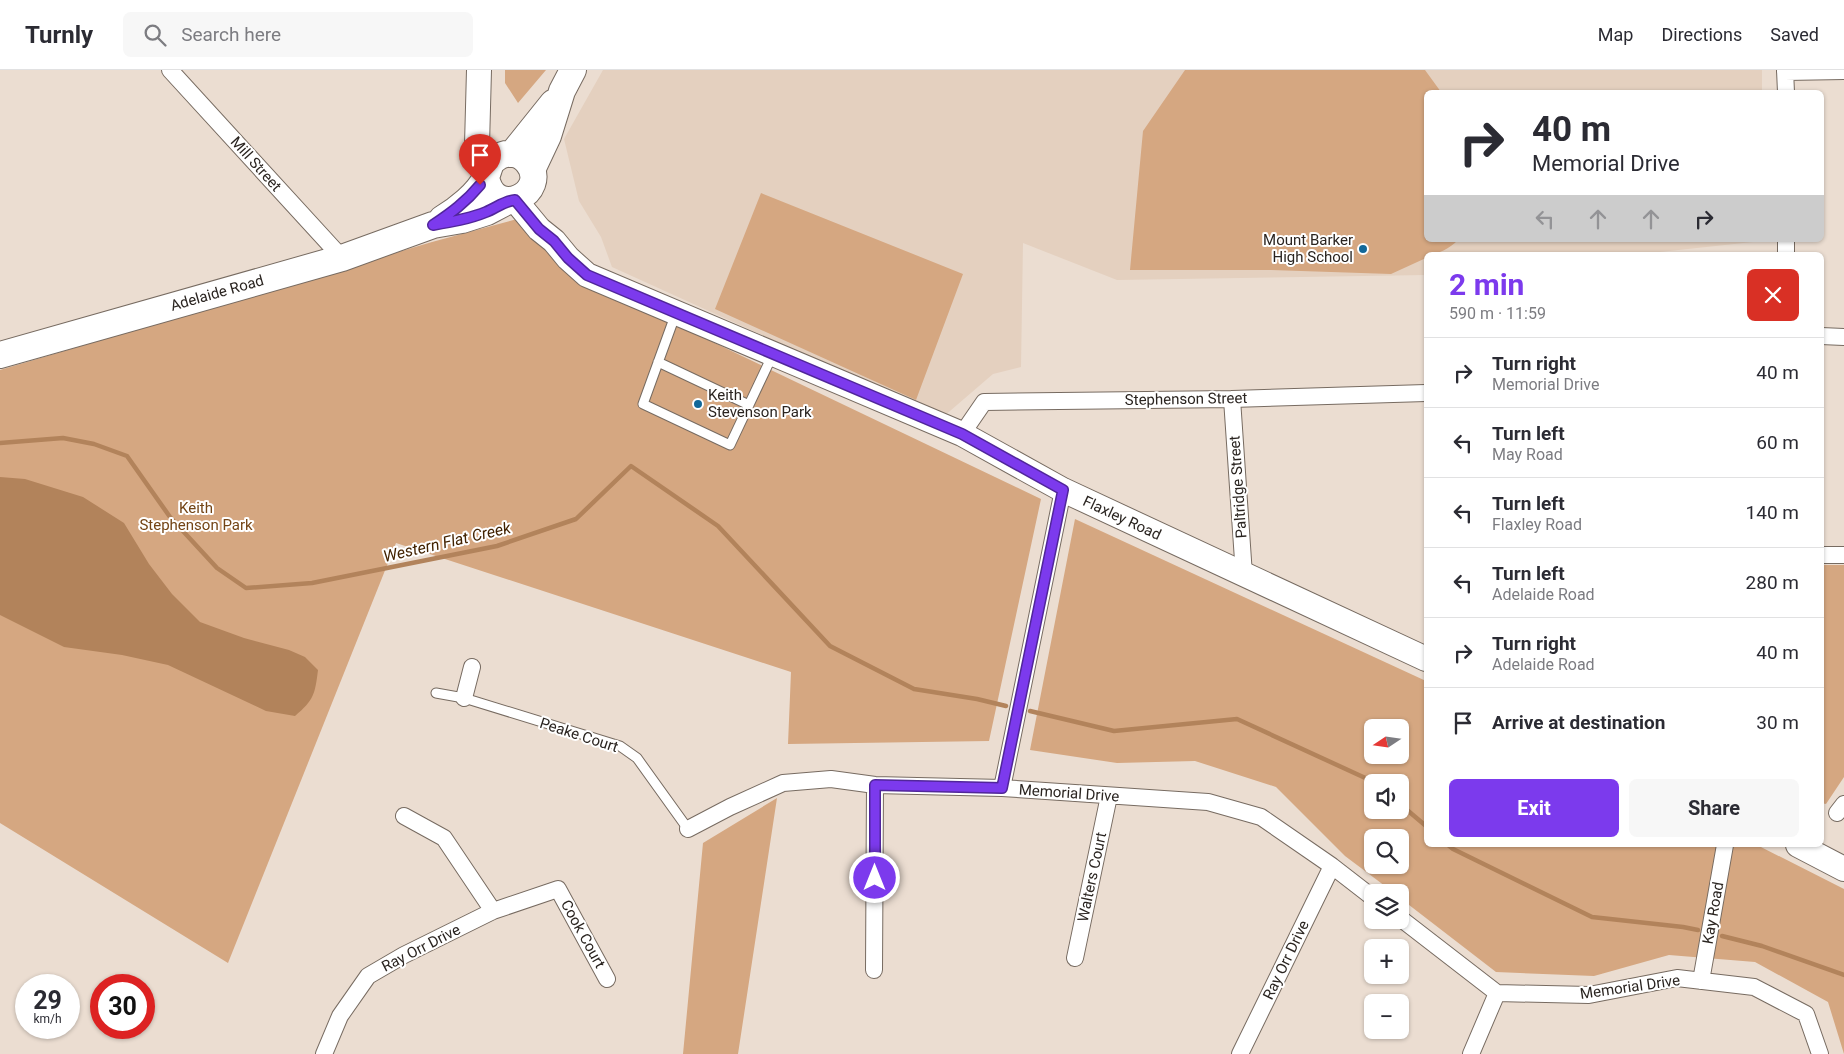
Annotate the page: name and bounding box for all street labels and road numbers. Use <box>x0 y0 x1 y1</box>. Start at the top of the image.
street label: Mill Street <box>227 133 285 195</box>
street label: Adelaide Road <box>168 271 266 315</box>
street label: Stephenson Street <box>1125 389 1248 409</box>
street label: Paltridge Street <box>1225 435 1251 539</box>
street label: Flaxley Road <box>1080 492 1164 544</box>
street label: Peake Court <box>537 714 621 756</box>
street label: Memorial Drive <box>1018 781 1120 805</box>
street label: Walters Court <box>1074 830 1110 923</box>
street label: Kay Road <box>1699 881 1727 945</box>
street label: Cook Court <box>557 897 609 971</box>
street label: Ray Orr Drive <box>1259 917 1313 1003</box>
street label: Ray Orr Drive <box>379 920 463 976</box>
street label: Memorial Drive <box>1579 971 1681 1003</box>

